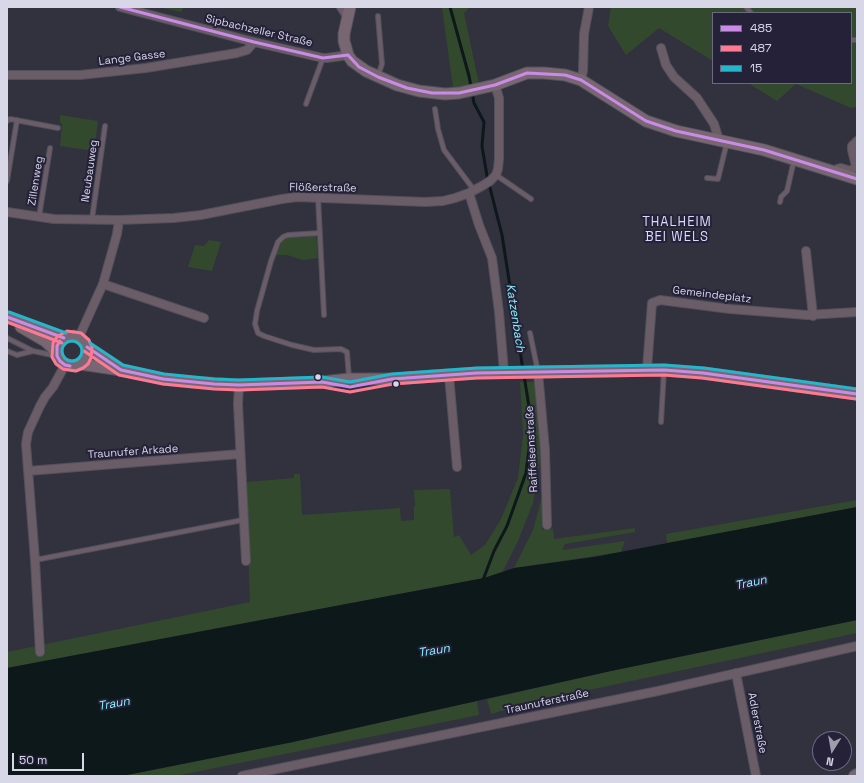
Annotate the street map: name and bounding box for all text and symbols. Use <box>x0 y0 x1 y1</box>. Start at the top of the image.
street label: Sipbachzeller Straße <box>204 12 314 50</box>
legend <box>712 12 852 84</box>
text: 485 <box>750 20 772 36</box>
text: 487 <box>750 40 772 56</box>
street label: Lange Gasse <box>98 47 166 69</box>
text: 15 <box>750 60 762 76</box>
street label: Neubauweg <box>79 139 101 203</box>
street label: Zillenweg <box>26 155 46 207</box>
street label: Flößerstraße <box>289 181 357 195</box>
district label: THALHEIM BEI WELS <box>642 214 712 245</box>
water label: Katzenbach <box>503 283 527 353</box>
street label: Gemeindeplatz <box>672 284 752 306</box>
unlabelled marker <box>313 372 323 382</box>
unlabelled marker <box>391 379 401 389</box>
street label: Raiffeisenstraße <box>523 405 541 493</box>
street label: Traunufer Arkade <box>87 442 179 462</box>
water label: Traun <box>734 573 768 593</box>
water label: Traun <box>417 641 451 661</box>
street label: Traunuferstraße <box>504 687 590 717</box>
street label: Adlerstraße <box>745 691 769 755</box>
water label: Traun <box>97 694 131 714</box>
north arrow <box>812 731 852 771</box>
scale bar <box>14 745 86 771</box>
text: 50 m <box>19 752 47 768</box>
text: N <box>825 754 835 769</box>

